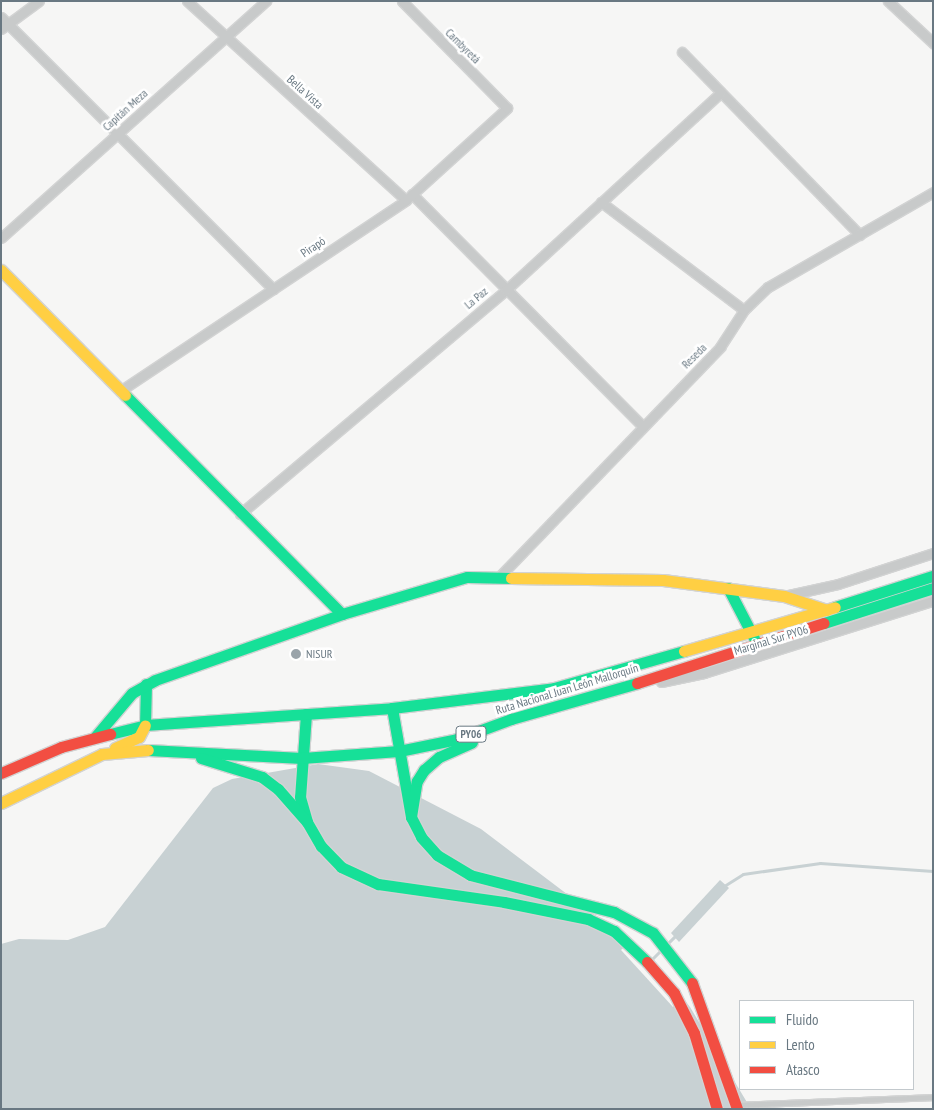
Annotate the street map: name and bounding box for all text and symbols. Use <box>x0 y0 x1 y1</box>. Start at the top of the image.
street label: Cambyretá <box>442 25 484 67</box>
street label: Bella Vista <box>284 72 326 112</box>
street label: Capitán Meza <box>100 86 150 134</box>
street label: Pirapó <box>298 234 328 260</box>
street label: La Paz <box>461 284 491 312</box>
street label: Reseda <box>679 341 709 371</box>
street label: Marginal Sur PY06 <box>732 622 810 658</box>
place label: NISUR <box>306 647 332 661</box>
marker: NISUR <box>290 648 302 660</box>
street label: Ruta Nacional Juan León Mallorquín <box>494 660 640 718</box>
road number: PY06 <box>455 726 487 742</box>
legend <box>739 1000 914 1090</box>
text: Fluido <box>786 1010 818 1029</box>
text: Lento <box>786 1035 815 1054</box>
text: Atasco <box>786 1060 820 1079</box>

